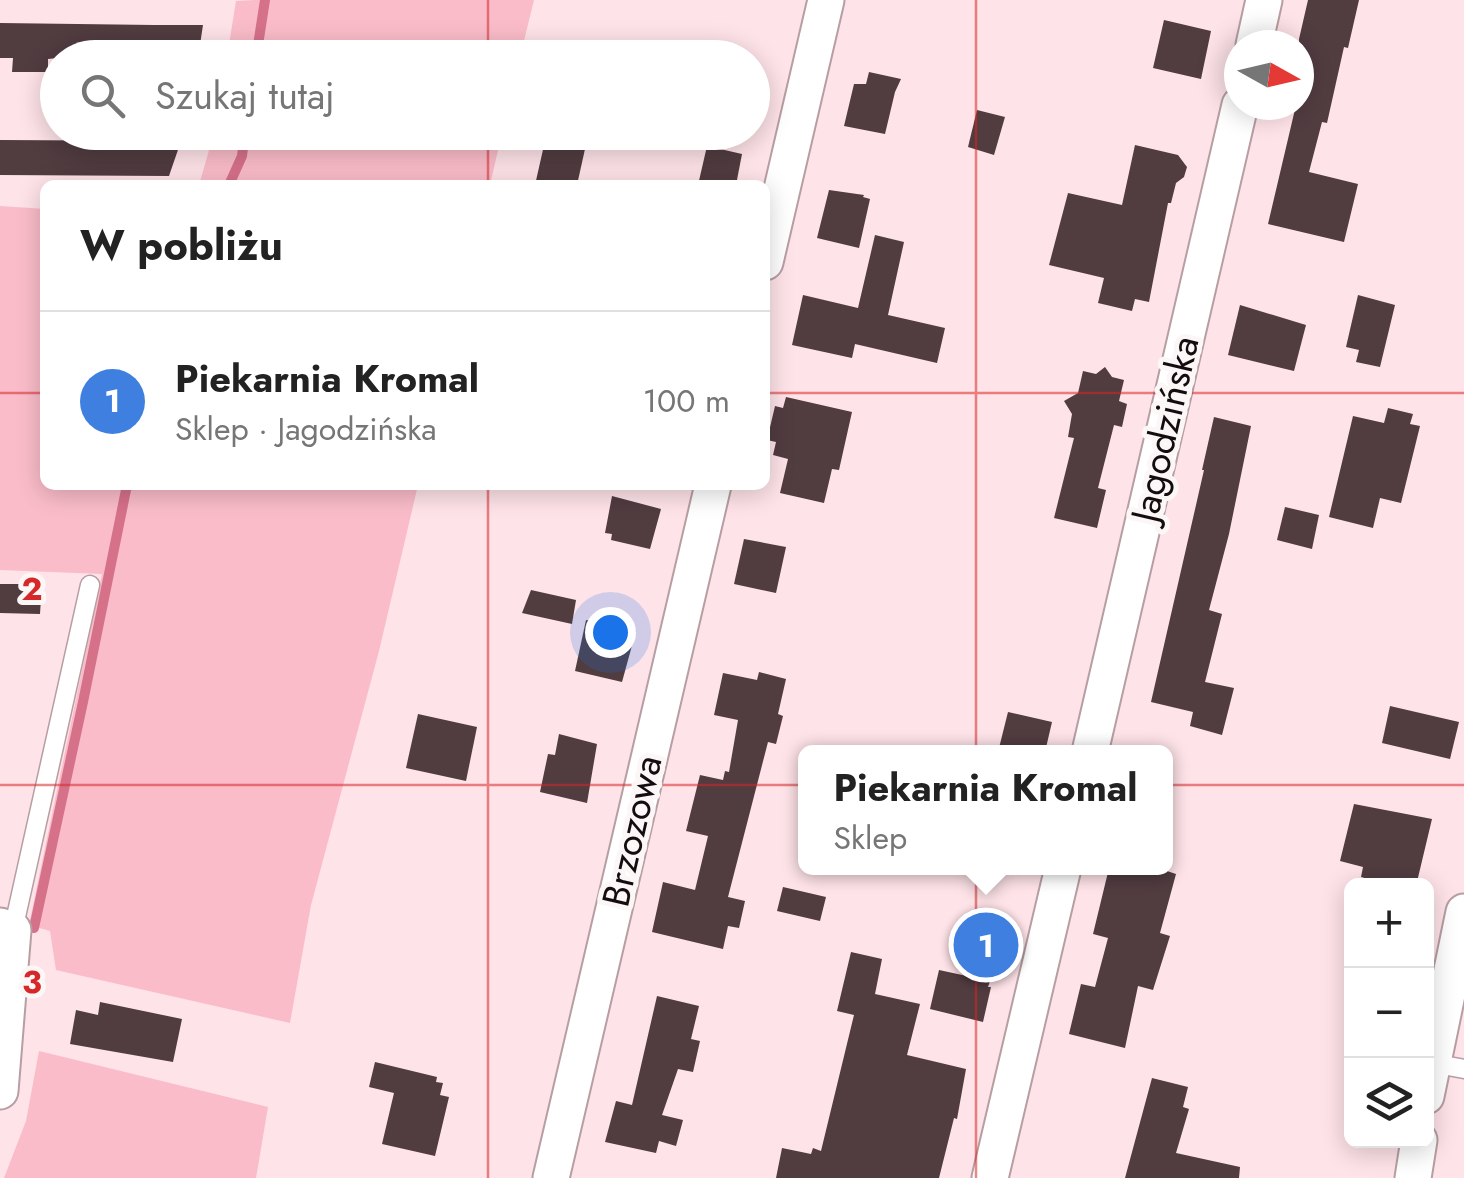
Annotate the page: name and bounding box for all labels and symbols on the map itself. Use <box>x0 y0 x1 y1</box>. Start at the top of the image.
north arrow <box>1224 30 1314 120</box>
street label: Jagodzińska <box>1115 331 1213 532</box>
text: 2 <box>22 566 43 612</box>
your location <box>585 607 636 658</box>
street label: Brzozowa <box>587 750 676 912</box>
pin: 1 <box>954 908 1018 982</box>
text: 3 <box>22 959 42 1005</box>

